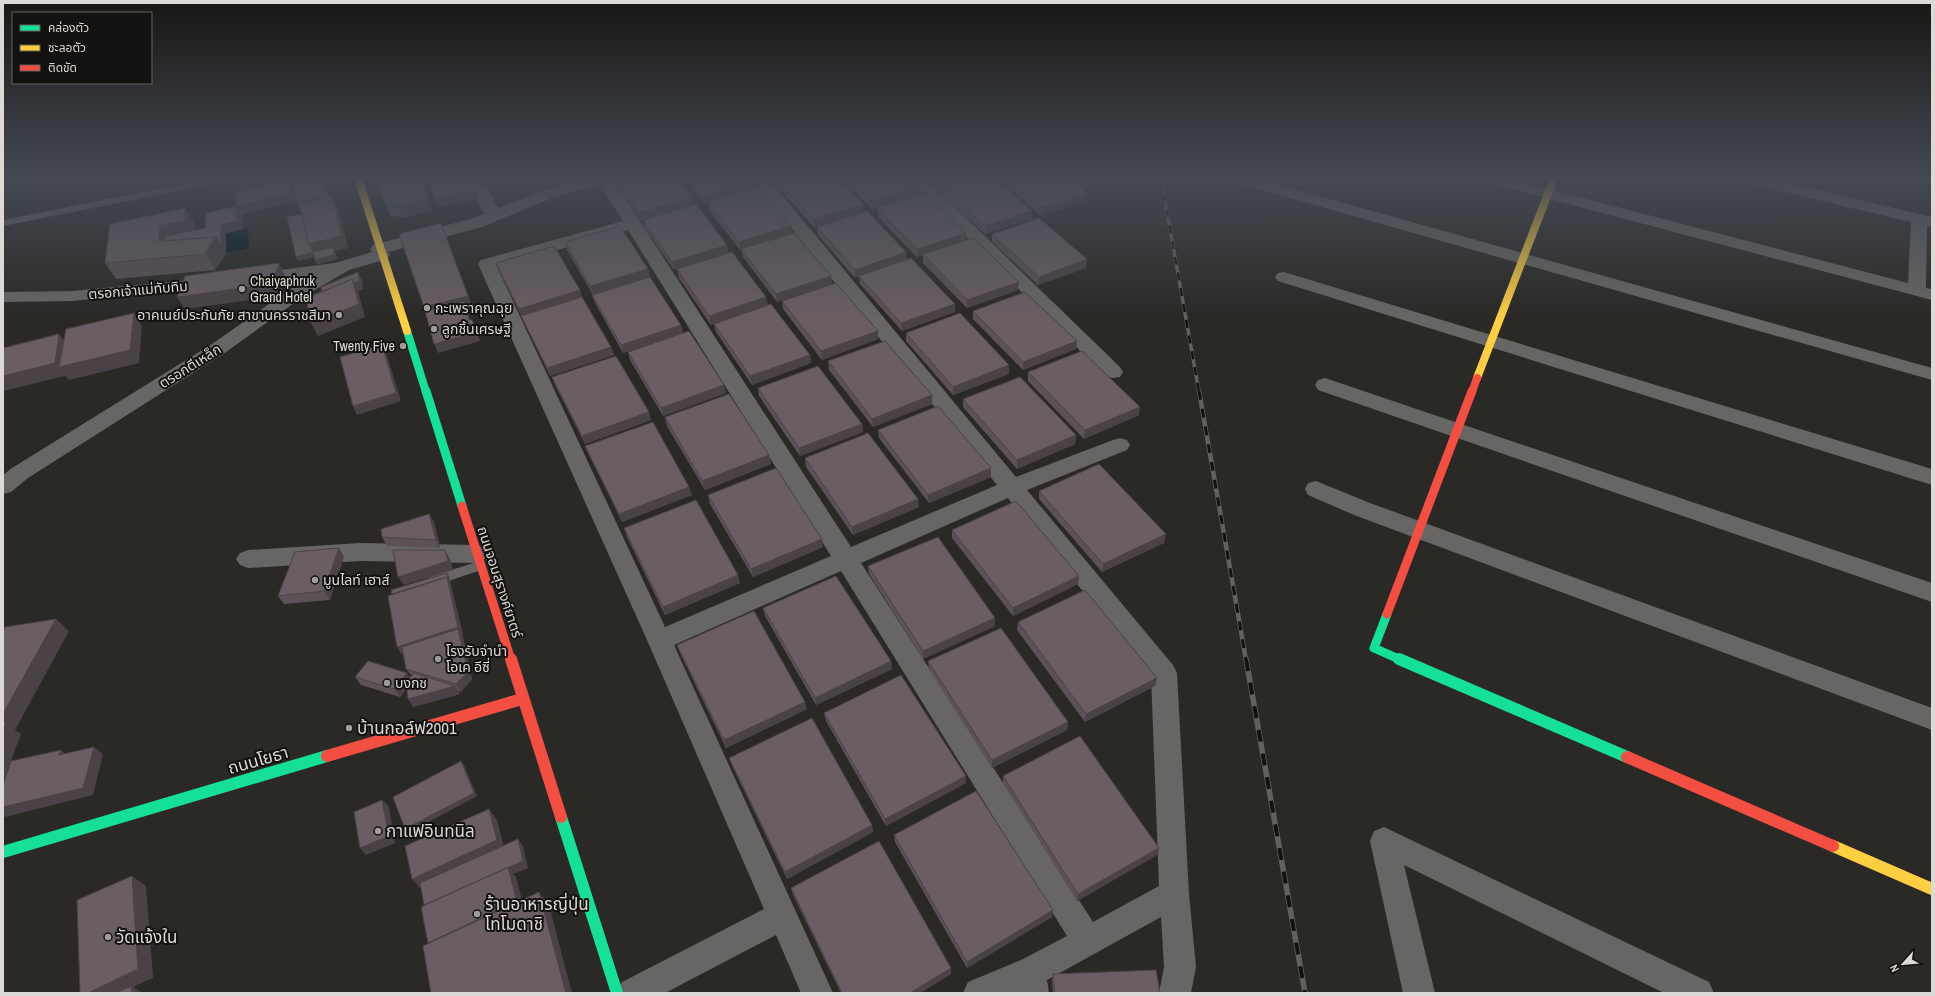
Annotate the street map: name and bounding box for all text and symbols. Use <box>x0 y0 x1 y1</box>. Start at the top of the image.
legend <box>12 12 152 84</box>
text: คล่องตัว <box>48 20 89 36</box>
text: ชะลอตัว <box>48 40 86 56</box>
text: ติดขัด <box>48 60 77 76</box>
place label: Chaiyaphruk Grand Hotel <box>250 272 315 306</box>
street label: ตรอกเจ้าแม่ทับทิม <box>88 277 188 303</box>
marker: Chaiyaphruk Grand Hotel <box>237 284 247 294</box>
place label: กะเพราคุณฉุย <box>435 299 512 317</box>
marker: กะเพราคุณฉุย <box>422 303 432 313</box>
place label: อาคเนย์ประกันภัย สาขานครราชสีมา <box>137 306 331 324</box>
marker: อาคเนย์ประกันภัย สาขานครราชสีมา <box>334 310 344 320</box>
place label: ลูกชิ้นเศรษฐี <box>442 320 511 338</box>
marker: ลูกชิ้นเศรษฐี <box>429 324 439 334</box>
place label: Twenty Five <box>333 337 395 355</box>
street label: ตรอกตีเหล็ก <box>156 340 224 392</box>
marker: Twenty Five <box>398 341 408 351</box>
street label: ถนนจอมสุรางค์ยาตร์ <box>474 524 527 641</box>
place label: มูนไลท์ เฮาส์ <box>323 571 390 589</box>
marker: มูนไลท์ เฮาส์ <box>310 575 320 585</box>
place label: โรงรับจำนำ โอเค อีซี่ <box>446 642 507 676</box>
marker: โรงรับจำนำ โอเค อีซี่ <box>433 654 443 664</box>
place label: บงกช <box>395 674 427 692</box>
marker: บงกช <box>382 678 392 688</box>
place label: บ้านกอล์ฟ2001 <box>357 716 457 739</box>
marker: บ้านกอล์ฟ2001 <box>344 723 354 733</box>
street label: ถนนโยธา <box>225 740 291 779</box>
place label: กาแฟอินทนิล <box>386 819 475 842</box>
marker: กาแฟอินทนิล <box>373 826 383 836</box>
place label: ร้านอาหารญี่ปุ่น โทโมดาชิ <box>485 892 589 935</box>
marker: ร้านอาหารญี่ปุ่น โทโมดาชิ <box>472 909 482 919</box>
place label: วัดแจ้งใน <box>116 925 177 948</box>
marker: วัดแจ้งใน <box>103 932 113 942</box>
north arrow <box>1883 944 1923 984</box>
text: N <box>1886 962 1902 975</box>

